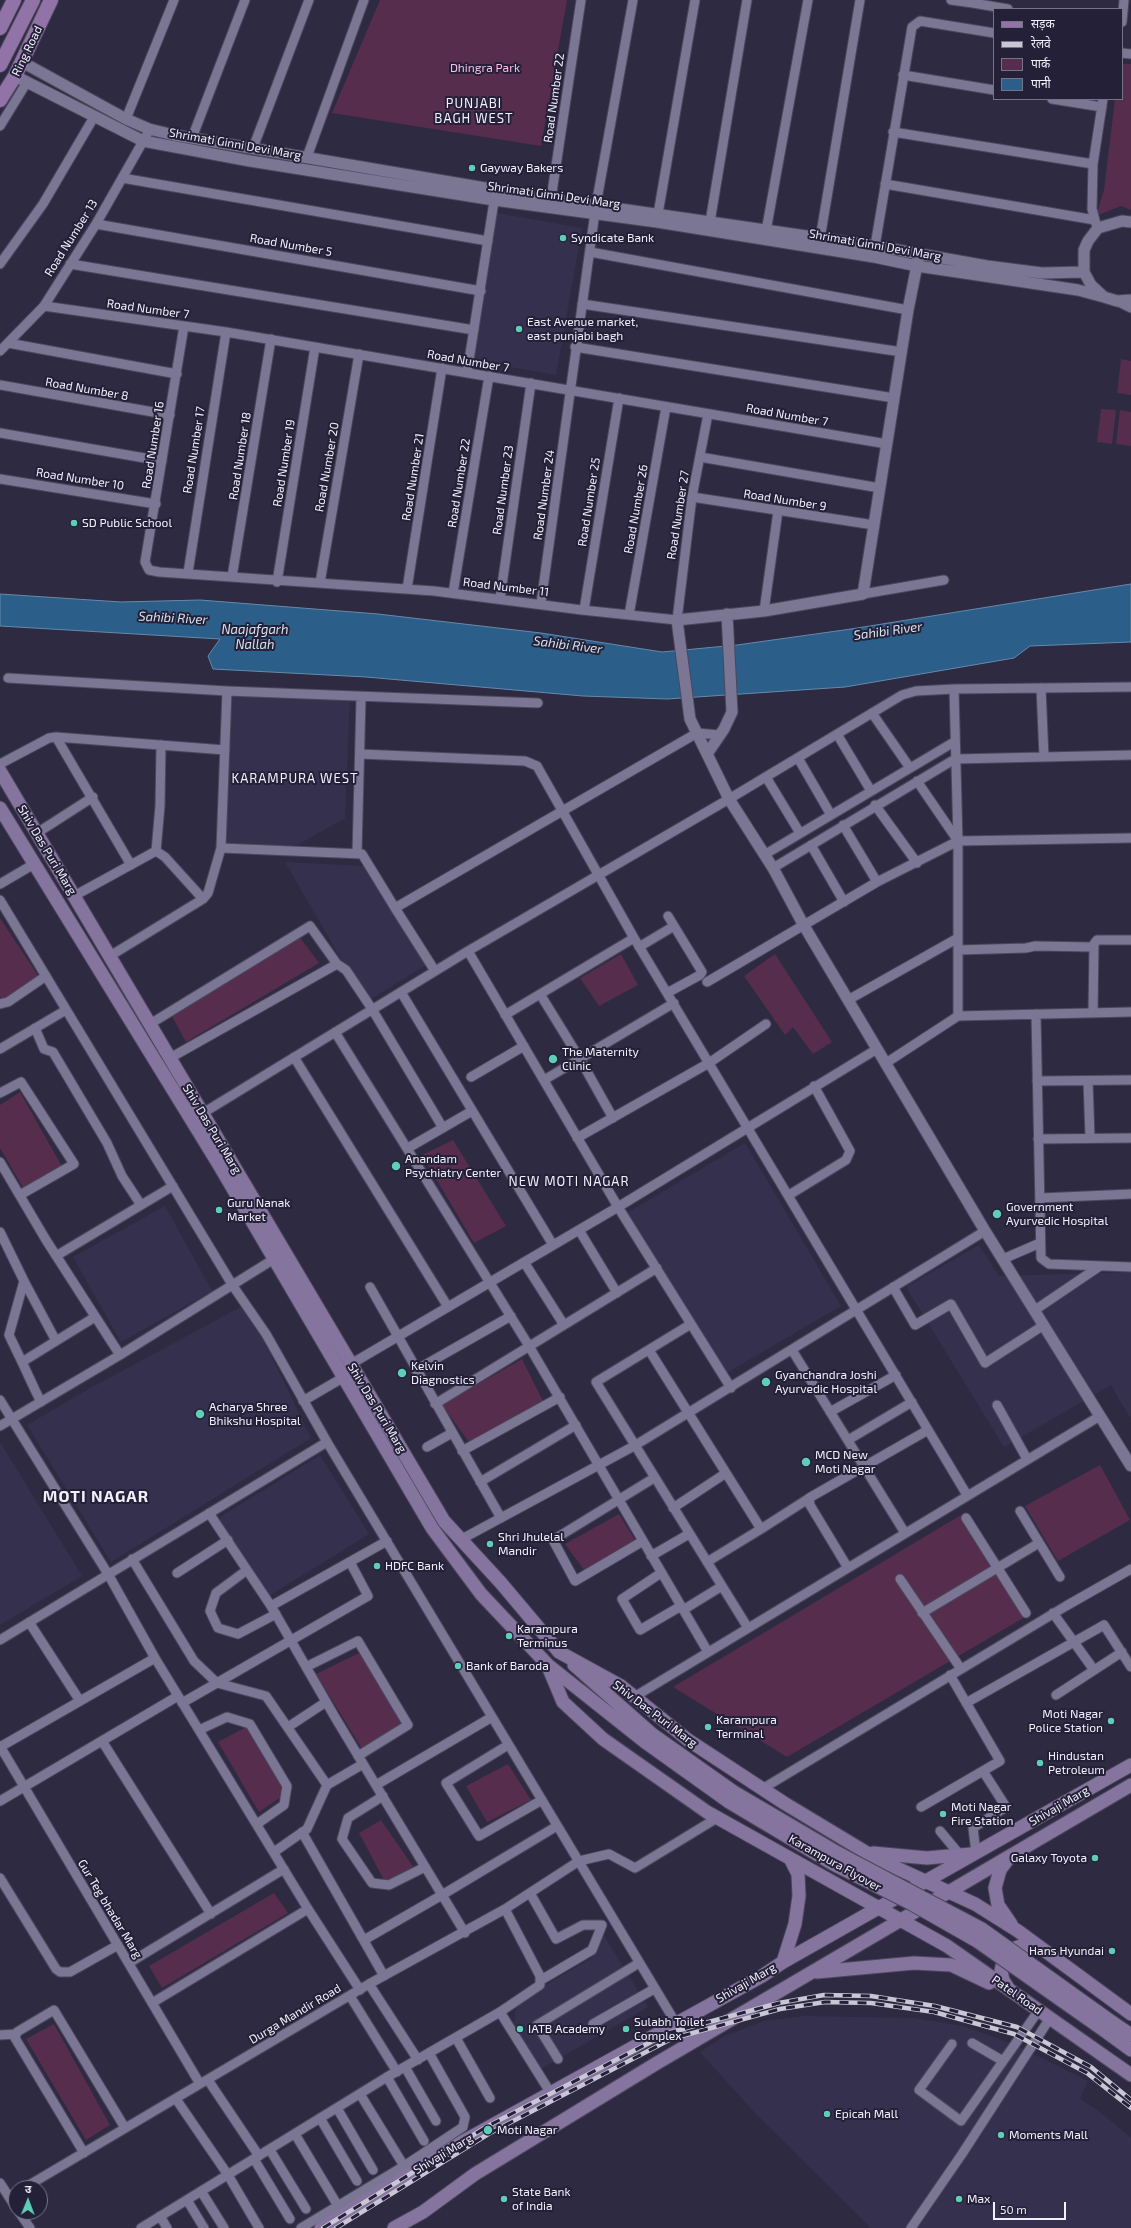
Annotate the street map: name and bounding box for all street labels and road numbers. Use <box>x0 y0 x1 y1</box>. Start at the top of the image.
street label: Ring Road <box>9 23 45 79</box>
street label: Road Number 22 <box>541 52 567 144</box>
street label: Shrimati Ginni Devi Marg <box>168 125 302 163</box>
street label: Shrimati Ginni Devi Marg <box>487 179 621 211</box>
street label: Road Number 13 <box>41 197 101 279</box>
street label: Shrimati Ginni Devi Marg <box>808 226 942 264</box>
street label: Road Number 5 <box>249 231 333 259</box>
street label: Road Number 7 <box>106 296 190 322</box>
street label: Road Number 7 <box>426 347 510 375</box>
street label: Road Number 8 <box>44 375 130 403</box>
street label: Road Number 16 <box>139 400 167 490</box>
street label: Road Number 7 <box>745 401 829 429</box>
street label: Road Number 17 <box>180 406 208 494</box>
street label: Road Number 18 <box>226 411 254 501</box>
street label: Road Number 19 <box>270 418 298 508</box>
street label: Road Number 20 <box>312 421 342 513</box>
street label: Road Number 21 <box>399 432 427 522</box>
street label: Road Number 22 <box>445 437 473 529</box>
street label: Road Number 23 <box>490 444 516 536</box>
street label: Road Number 24 <box>531 449 557 541</box>
street label: Road Number 25 <box>575 456 603 548</box>
street label: Road Number 26 <box>621 463 651 555</box>
street label: Road Number 10 <box>35 465 125 493</box>
street label: Road Number 27 <box>664 470 692 560</box>
street label: Road Number 9 <box>743 486 827 514</box>
street label: Road Number 11 <box>462 575 550 599</box>
street label: Shiv Das Puri Marg <box>15 803 79 897</box>
street label: Shiv Das Puri Marg <box>180 1082 244 1176</box>
street label: Shiv Das Puri Marg <box>345 1361 409 1455</box>
street label: Shiv Das Puri Marg <box>610 1678 700 1750</box>
street label: Shivaji Marg <box>1026 1783 1092 1829</box>
street label: Karampura Flyover <box>786 1832 884 1894</box>
street label: Gur Teg bhadar Marg <box>75 1857 145 1961</box>
street label: Shivaji Marg <box>713 1960 779 2006</box>
street label: Patel Road <box>989 1972 1045 2018</box>
street label: Durga Mandir Road <box>246 1981 344 2047</box>
street label: Shivaji Marg <box>411 2131 475 2177</box>

